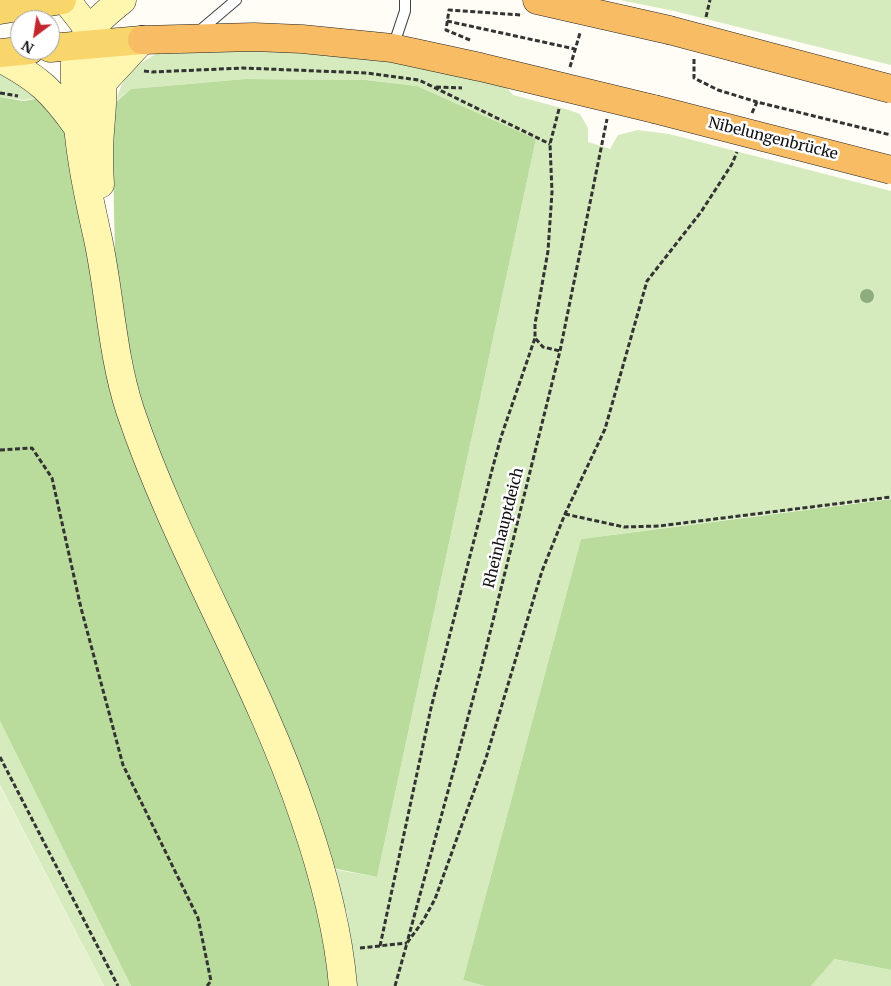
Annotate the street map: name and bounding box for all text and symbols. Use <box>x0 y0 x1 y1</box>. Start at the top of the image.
north arrow <box>10 10 60 60</box>
text: N <box>18 36 37 58</box>
street label: Nibelungenbrücke <box>706 114 840 164</box>
street label: Rheinhauptdeich <box>480 466 528 590</box>

